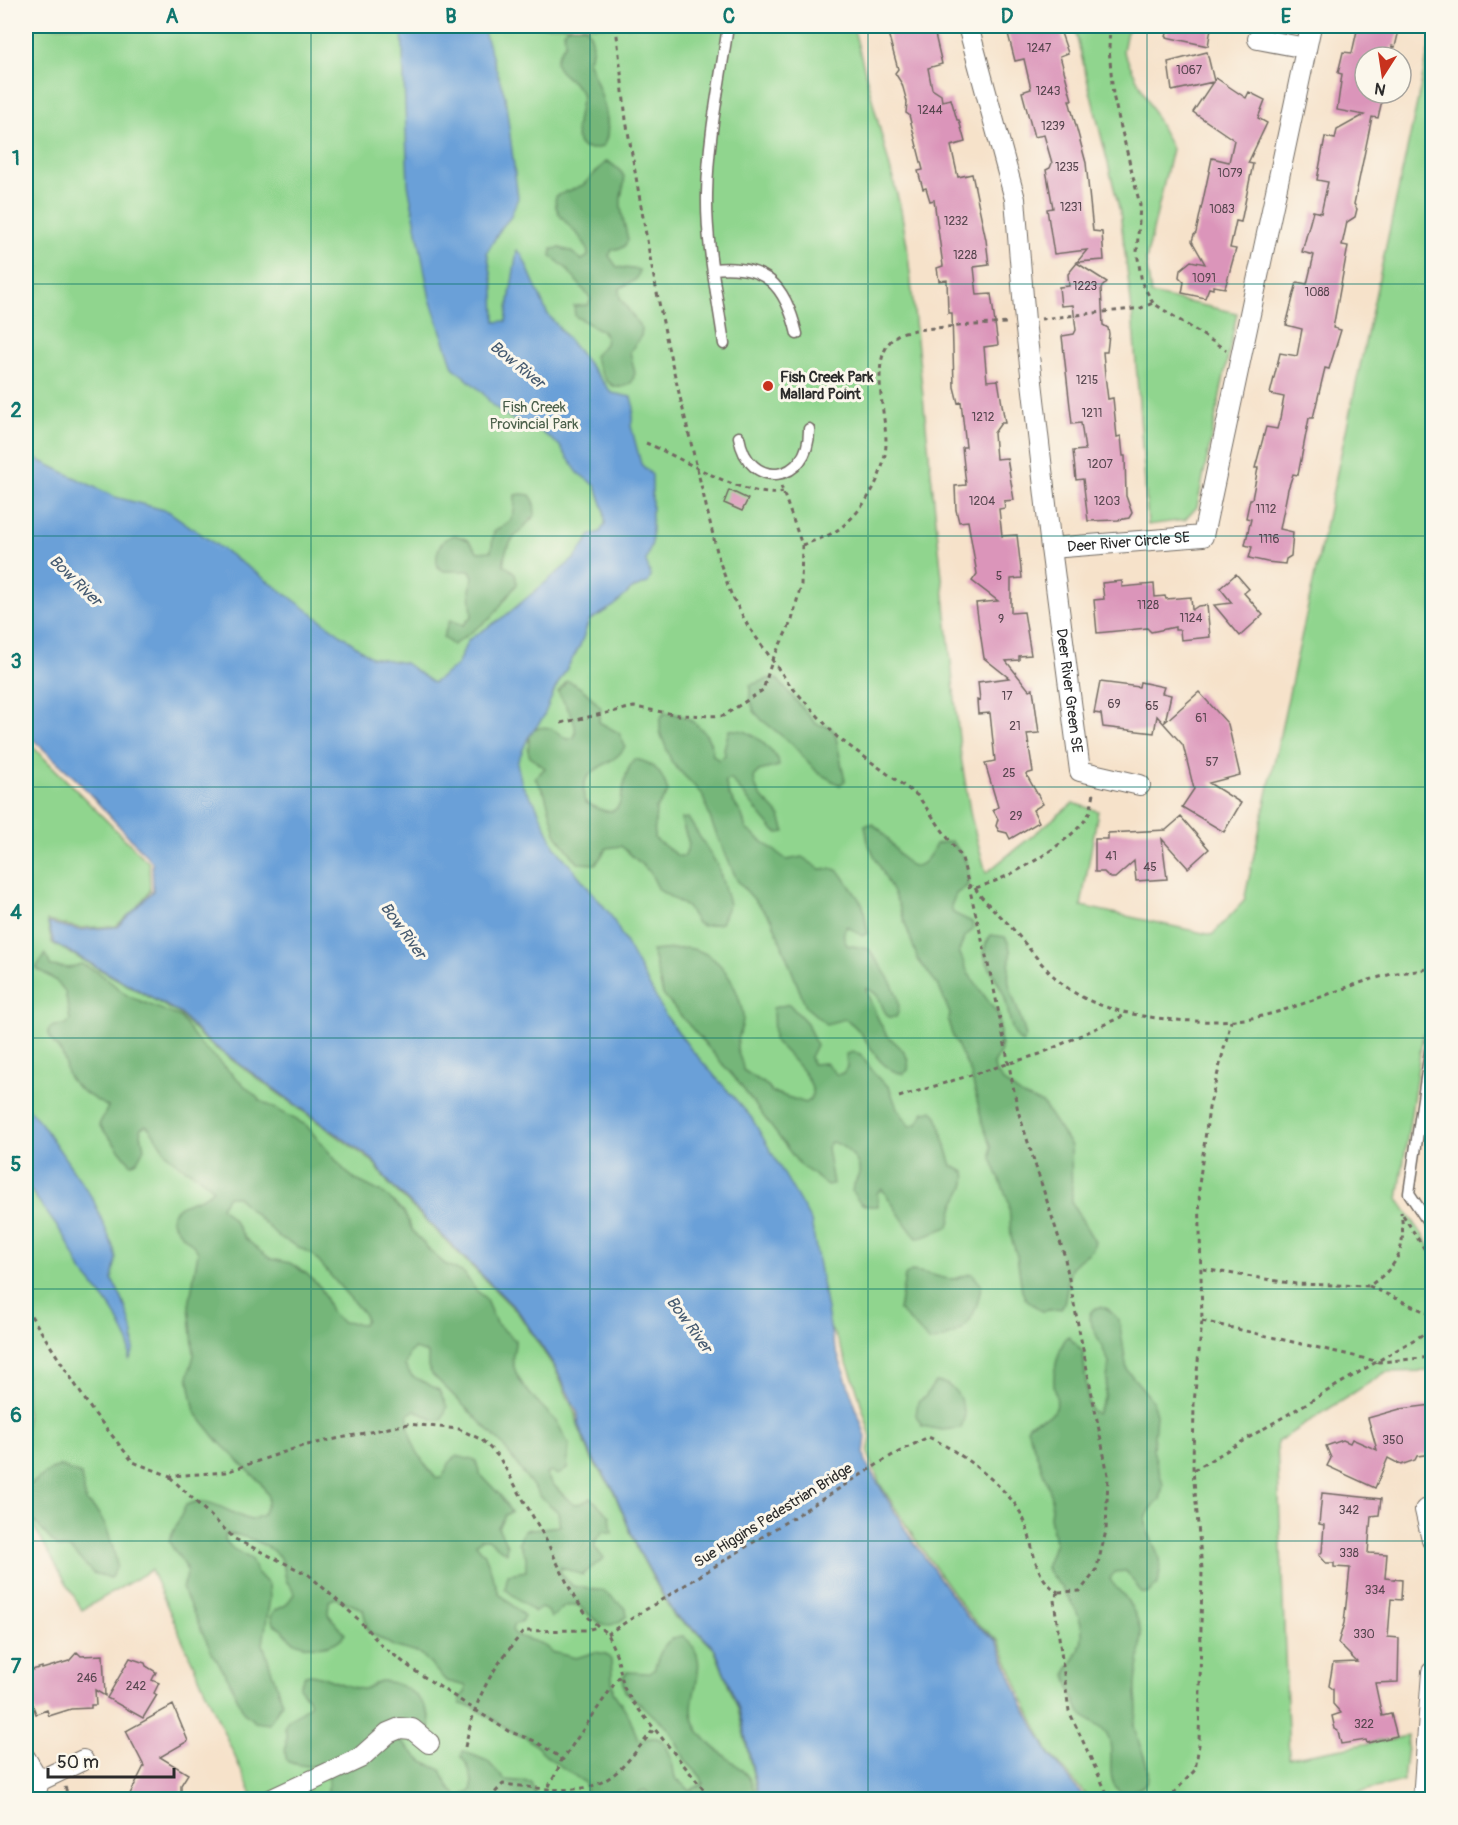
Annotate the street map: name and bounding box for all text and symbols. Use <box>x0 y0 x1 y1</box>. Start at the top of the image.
text: A <box>166 4 179 29</box>
text: B <box>445 4 457 29</box>
text: C <box>723 4 735 29</box>
text: D <box>1001 4 1014 29</box>
text: E <box>1281 4 1292 29</box>
house number: 1247 <box>1027 41 1052 56</box>
north arrow <box>1353 45 1413 105</box>
house number: 1067 <box>1176 63 1203 78</box>
text: N <box>1373 78 1387 100</box>
house number: 1243 <box>1035 84 1061 99</box>
house number: 1244 <box>917 103 943 118</box>
house number: 1239 <box>1041 119 1065 134</box>
text: 1 <box>12 146 20 171</box>
house number: 1235 <box>1055 160 1079 175</box>
house number: 1079 <box>1217 166 1243 181</box>
house number: 1231 <box>1060 200 1082 215</box>
house number: 1083 <box>1209 202 1235 217</box>
house number: 1232 <box>944 214 969 229</box>
house number: 1228 <box>953 248 977 263</box>
house number: 1091 <box>1192 271 1216 286</box>
house number: 1223 <box>1073 279 1098 294</box>
house number: 1088 <box>1305 285 1329 300</box>
water label: Bow River <box>486 337 551 394</box>
place label: Fish Creek Park Mallard Point <box>780 368 874 404</box>
house number: 1215 <box>1076 373 1098 388</box>
marker: Fish Creek Park Mallard Point <box>761 379 775 393</box>
text: 2 <box>10 398 22 423</box>
park label: Fish Creek Provincial Park <box>489 398 579 434</box>
house number: 1211 <box>1082 406 1102 421</box>
house number: 1212 <box>972 410 995 425</box>
house number: 1207 <box>1087 457 1114 472</box>
house number: 1204 <box>969 494 995 509</box>
house number: 1203 <box>1094 494 1120 509</box>
house number: 1112 <box>1256 502 1277 517</box>
street label: Deer River Circle SE <box>1066 528 1191 557</box>
house number: 1116 <box>1258 532 1280 547</box>
water label: Bow River <box>45 551 107 612</box>
house number: 5 <box>996 569 1002 584</box>
house number: 1128 <box>1137 598 1159 613</box>
house number: 1124 <box>1179 611 1203 626</box>
house number: 9 <box>998 612 1004 627</box>
street label: Deer River Green SE <box>1052 628 1087 754</box>
text: 3 <box>10 649 22 674</box>
house number: 17 <box>1001 689 1013 704</box>
house number: 69 <box>1107 697 1121 712</box>
house number: 65 <box>1145 699 1159 714</box>
house number: 61 <box>1195 711 1207 726</box>
house number: 21 <box>1009 719 1021 734</box>
house number: 57 <box>1206 755 1219 770</box>
house number: 25 <box>1002 766 1016 781</box>
house number: 29 <box>1010 809 1022 824</box>
house number: 41 <box>1105 849 1117 864</box>
house number: 45 <box>1143 860 1157 875</box>
water label: Bow River <box>376 898 432 965</box>
text: 4 <box>10 900 22 925</box>
text: 5 <box>11 1152 22 1177</box>
water label: Bow River <box>662 1292 718 1359</box>
text: 6 <box>10 1403 22 1428</box>
house number: 350 <box>1382 1433 1404 1448</box>
street label: Sue Higgins Pedestrian Bridge <box>691 1459 856 1572</box>
house number: 342 <box>1339 1503 1359 1518</box>
house number: 338 <box>1339 1546 1359 1561</box>
house number: 334 <box>1365 1583 1385 1598</box>
house number: 330 <box>1353 1627 1375 1642</box>
text: 7 <box>11 1654 22 1679</box>
house number: 246 <box>77 1671 97 1686</box>
house number: 242 <box>126 1679 146 1694</box>
house number: 322 <box>1354 1717 1374 1732</box>
scale bar <box>48 1741 174 1779</box>
text: 50 m <box>57 1751 99 1774</box>

